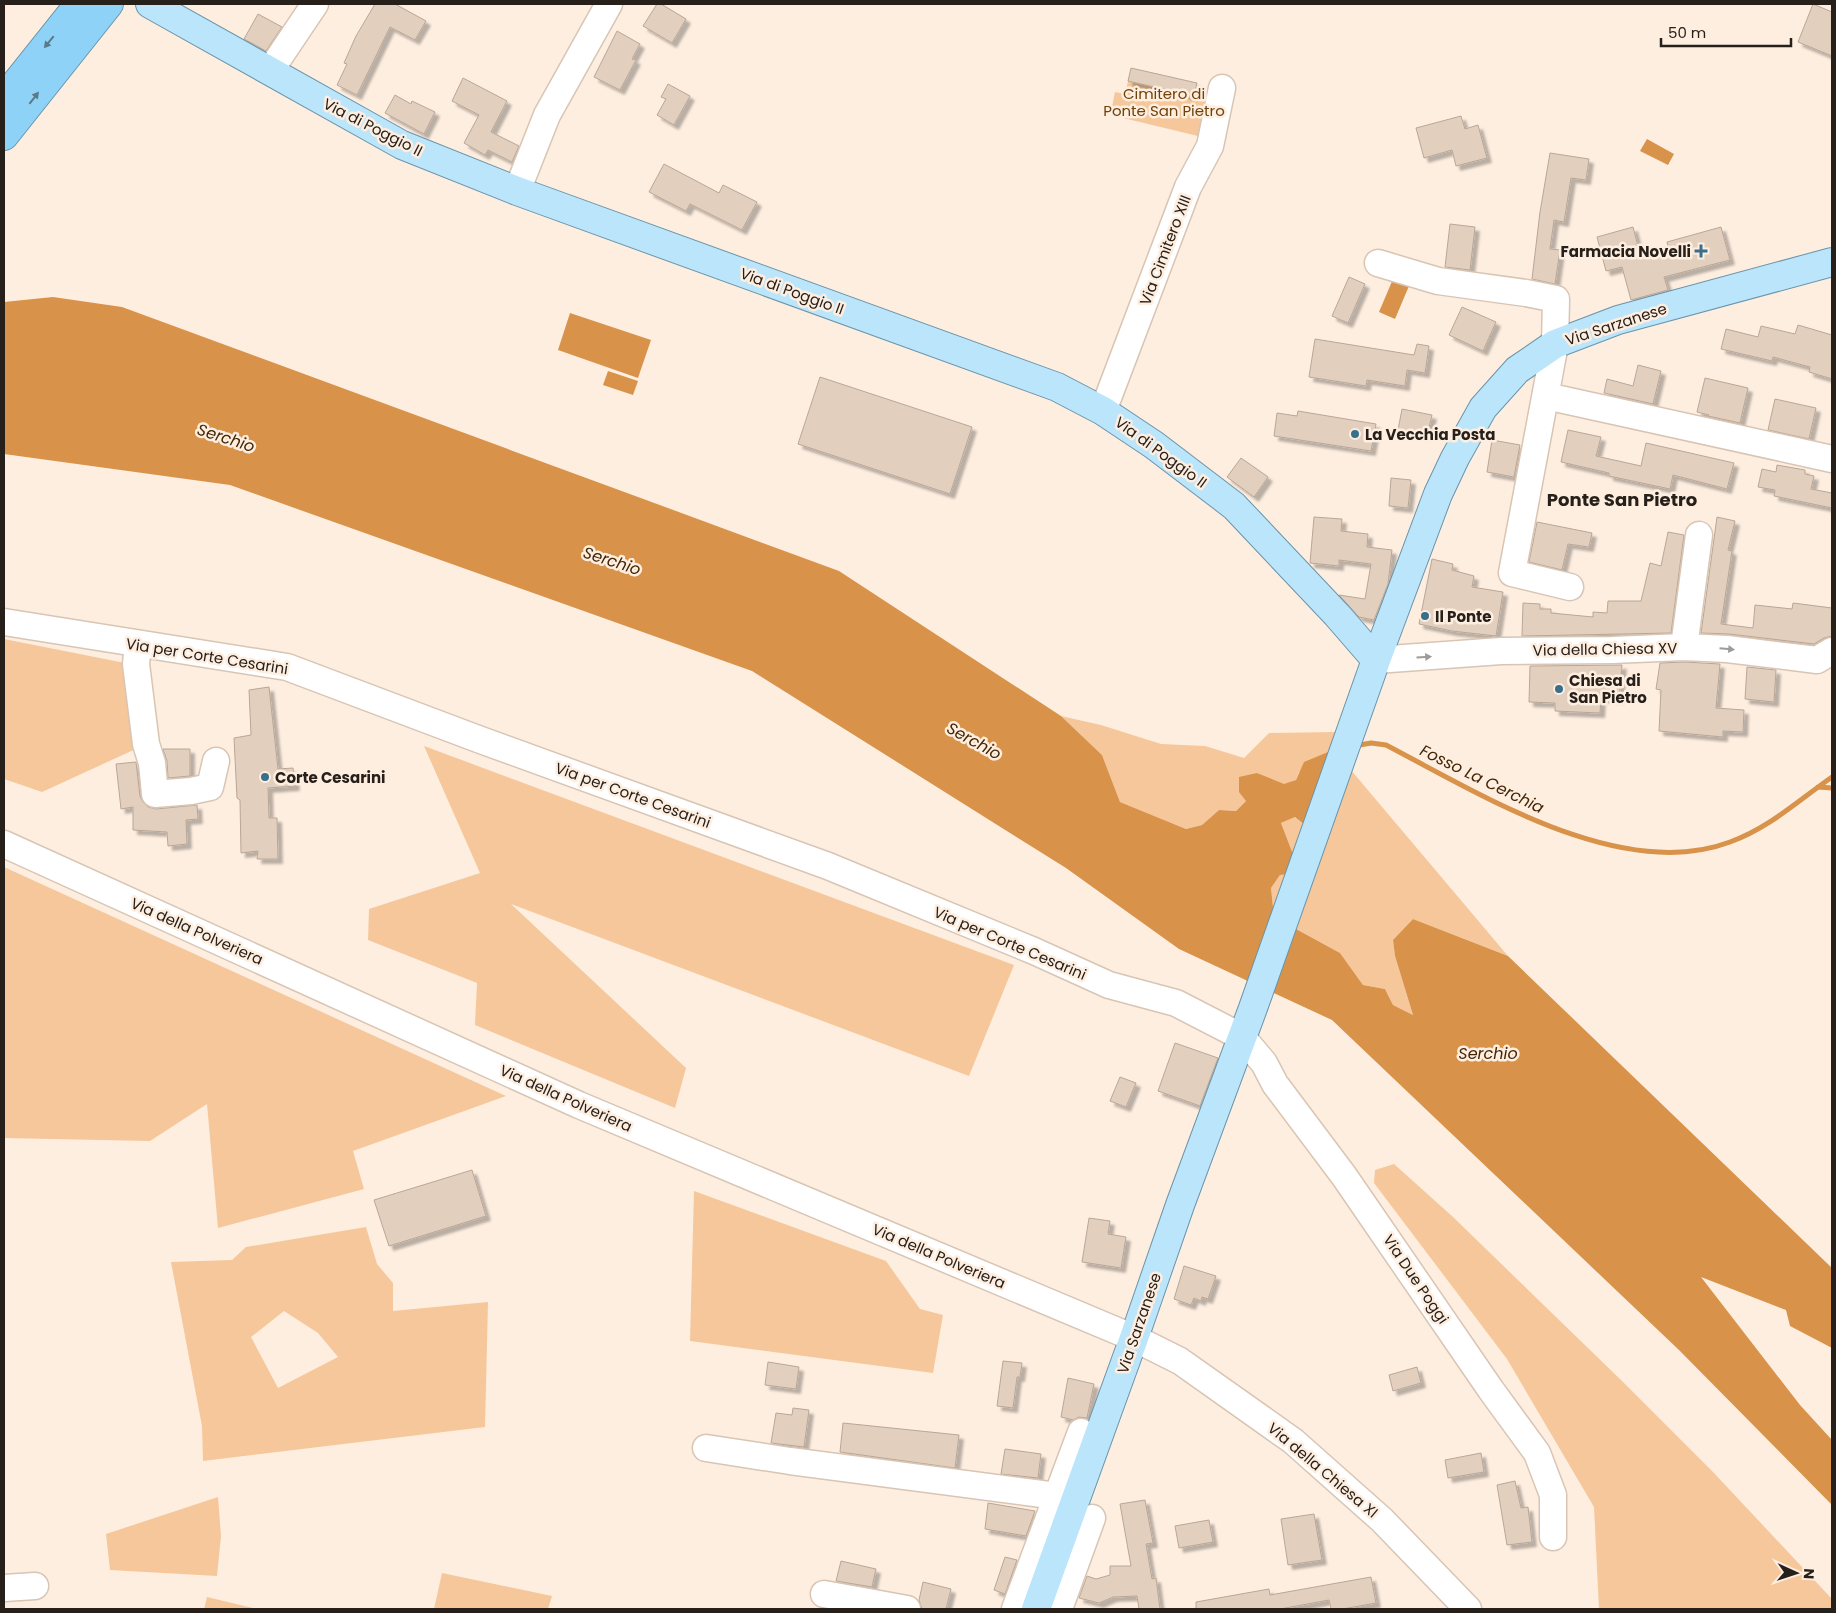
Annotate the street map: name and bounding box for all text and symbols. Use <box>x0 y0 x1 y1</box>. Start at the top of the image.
scale bar <box>1661 15 1791 47</box>
text: 50 m <box>1668 22 1706 43</box>
one-way arrow <box>43 35 54 48</box>
park label: Cimitero di Ponte San Pietro <box>1103 83 1225 121</box>
one-way arrow <box>29 92 40 105</box>
street label: Via di Poggio II <box>320 93 426 161</box>
street label: Via Cimitero XIII <box>1134 192 1196 308</box>
place label: Farmacia Novelli <box>1561 241 1691 262</box>
marker: Farmacia Novelli <box>1695 245 1707 257</box>
street label: Via di Poggio II <box>737 262 847 320</box>
street label: Via Sarzanese <box>1563 298 1669 350</box>
street label: Via di Poggio II <box>1111 411 1211 493</box>
water label: Serchio <box>194 418 258 458</box>
place label: La Vecchia Posta <box>1365 424 1495 445</box>
marker: La Vecchia Posta <box>1349 428 1361 440</box>
district label: Ponte San Pietro <box>1547 487 1697 512</box>
water label: Serchio <box>580 541 644 581</box>
place label: Il Ponte <box>1435 606 1491 627</box>
marker: Il Ponte <box>1419 610 1431 622</box>
street label: Via per Corte Cesarini <box>124 633 290 679</box>
street label: Via della Chiesa XV <box>1533 637 1677 661</box>
one-way arrow <box>1719 646 1735 654</box>
one-way arrow <box>1417 652 1433 660</box>
place label: Chiesa di San Pietro <box>1569 670 1647 708</box>
marker: Chiesa di San Pietro <box>1553 683 1565 695</box>
water label: Serchio <box>942 717 1006 765</box>
water label: Fosso La Cerchia <box>1416 739 1548 819</box>
street label: Via per Corte Cesarini <box>552 757 714 833</box>
place label: Corte Cesarini <box>275 767 386 788</box>
marker: Corte Cesarini <box>259 771 271 783</box>
street label: Via della Polveriera <box>127 892 267 970</box>
street label: Via per Corte Cesarini <box>930 901 1090 985</box>
water label: Serchio <box>1458 1042 1518 1065</box>
street label: Via della Polveriera <box>496 1059 636 1137</box>
street label: Via della Polveriera <box>869 1218 1009 1294</box>
street label: Via Due Poggi <box>1378 1230 1454 1328</box>
street label: Via Sarzanese <box>1112 1270 1166 1376</box>
street label: Via della Chiesa XI <box>1263 1418 1383 1522</box>
north arrow <box>1771 1548 1821 1598</box>
text: N <box>1799 1568 1819 1579</box>

